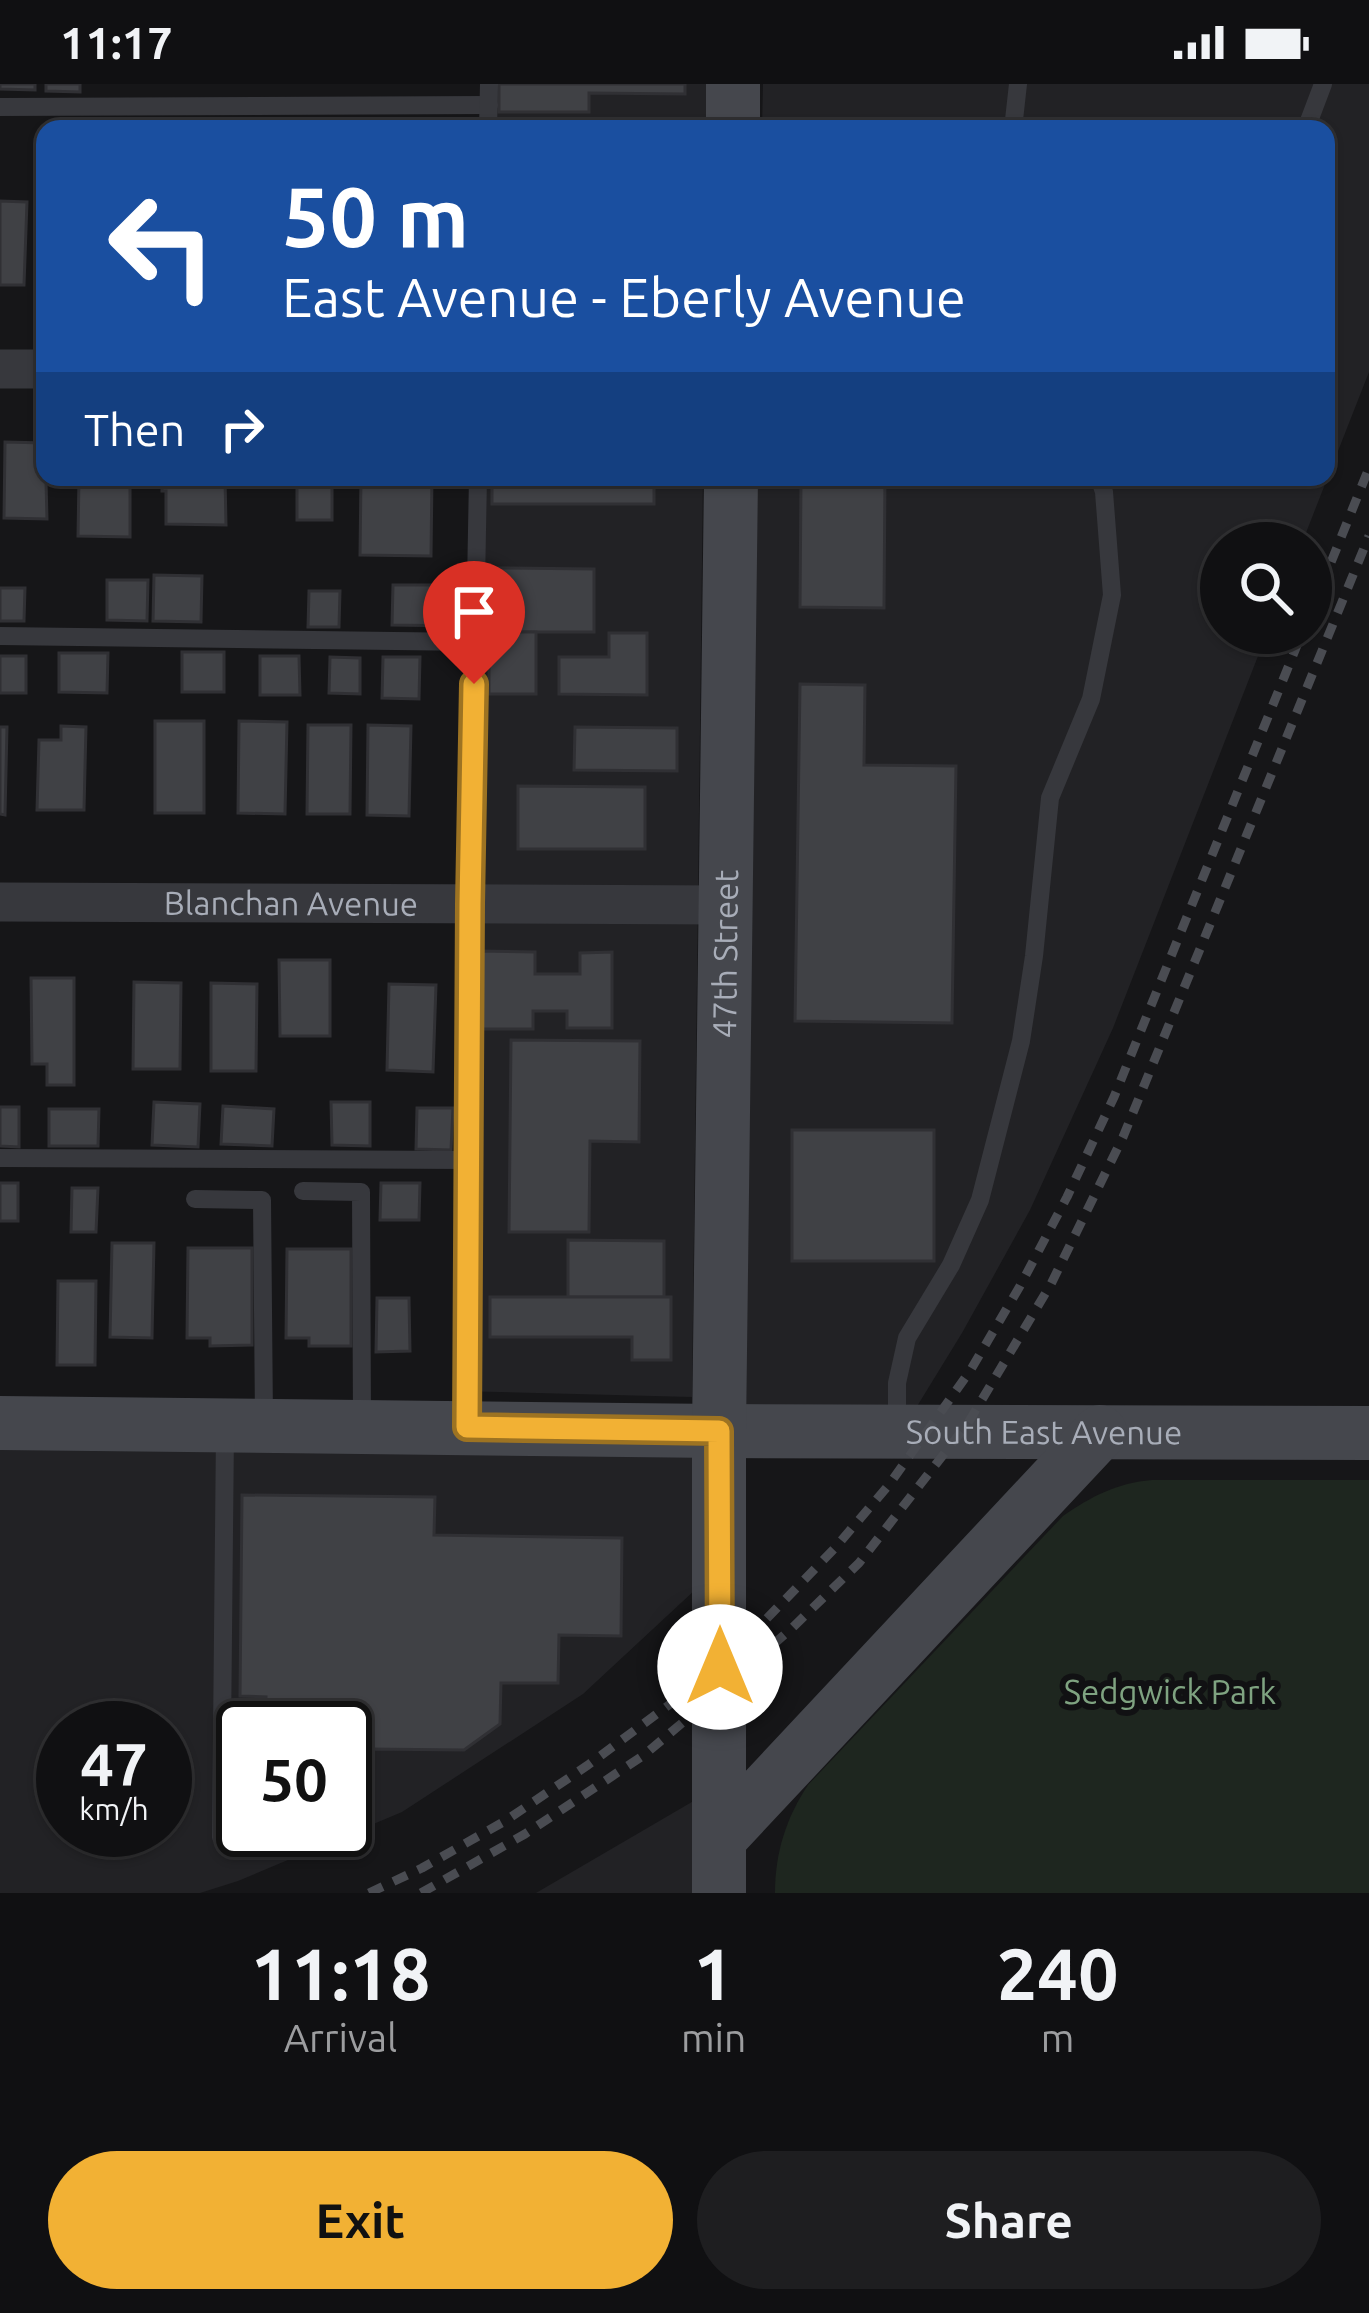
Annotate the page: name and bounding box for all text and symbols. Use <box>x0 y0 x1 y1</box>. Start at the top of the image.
text: 11:17 <box>60 17 173 68</box>
icon: left <box>84 168 240 324</box>
text: 50 m <box>282 169 469 263</box>
text: East Avenue - Eberly Avenue <box>282 267 966 327</box>
icon: right <box>209 396 275 462</box>
text: Then <box>84 404 185 455</box>
map controls <box>1200 522 1332 654</box>
button: search <box>1200 522 1332 654</box>
pin <box>423 561 525 684</box>
icon: arrive <box>441 579 507 645</box>
street label: 47th Street <box>705 869 744 1039</box>
street label: Blanchan Avenue <box>164 884 418 922</box>
street label: South East Avenue <box>906 1413 1182 1450</box>
position arrow <box>657 1604 783 1730</box>
park label: Sedgwick Park <box>1064 1673 1277 1710</box>
speed limit sign: 50 <box>216 1701 372 1857</box>
text: 47 <box>80 1730 148 1797</box>
text: km/h <box>79 1792 149 1826</box>
text: 11:18 <box>250 1933 431 2014</box>
text: 1 <box>693 1933 734 2014</box>
text: 240 <box>997 1933 1119 2014</box>
text: Arrival <box>284 2016 397 2059</box>
text: min <box>681 2016 746 2059</box>
text: m <box>1041 2016 1074 2059</box>
button: Exit <box>48 2151 673 2289</box>
button: Share <box>697 2151 1321 2289</box>

